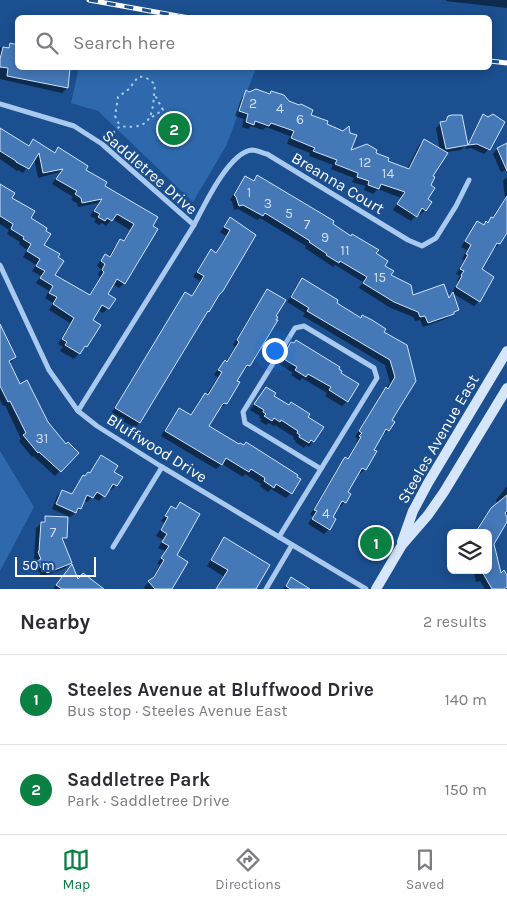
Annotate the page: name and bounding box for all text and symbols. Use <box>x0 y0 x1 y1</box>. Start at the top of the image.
search box <box>15 15 492 70</box>
icon: search <box>33 29 61 57</box>
text: Search here <box>73 32 175 54</box>
house number: 2 <box>249 95 257 112</box>
house number: 4 <box>276 100 284 117</box>
pin: 2 <box>158 110 190 148</box>
house number: 6 <box>296 111 304 128</box>
street label: Saddletree Drive <box>99 126 201 218</box>
street label: Breanna Court <box>288 148 388 218</box>
house number: 12 <box>359 154 371 171</box>
house number: 14 <box>382 165 394 182</box>
house number: 1 <box>247 184 251 201</box>
house number: 3 <box>264 195 272 212</box>
house number: 5 <box>285 205 293 222</box>
house number: 7 <box>304 216 311 233</box>
house number: 9 <box>321 229 329 246</box>
house number: 11 <box>340 242 350 259</box>
house number: 15 <box>374 269 386 286</box>
your location <box>262 338 288 364</box>
street label: Steeles Avenue East <box>393 371 483 507</box>
street label: Bluffwood Drive <box>103 410 211 486</box>
house number: 31 <box>36 430 48 447</box>
house number: 4 <box>322 505 330 522</box>
house number: 7 <box>50 524 57 541</box>
pin: 1 <box>360 524 392 562</box>
map controls <box>447 529 492 574</box>
button: layers <box>447 529 492 574</box>
scale bar <box>15 554 96 577</box>
text: 50 m <box>22 557 55 574</box>
text: Nearby <box>20 610 90 634</box>
text: 2 results <box>423 612 487 631</box>
text: Steeles Avenue at Bluffwood Drive <box>67 679 374 701</box>
text: 1 <box>33 690 39 709</box>
text: 140 m <box>445 690 487 709</box>
text: Bus stop · Steeles Avenue East <box>67 701 288 720</box>
text: Saddletree Park <box>67 769 210 791</box>
text: 2 <box>31 780 41 799</box>
text: 150 m <box>444 780 487 799</box>
text: Park · Saddletree Drive <box>67 791 229 810</box>
tab: Map <box>62 846 90 893</box>
tab: Directions <box>215 846 281 893</box>
tab: Saved <box>406 846 445 893</box>

